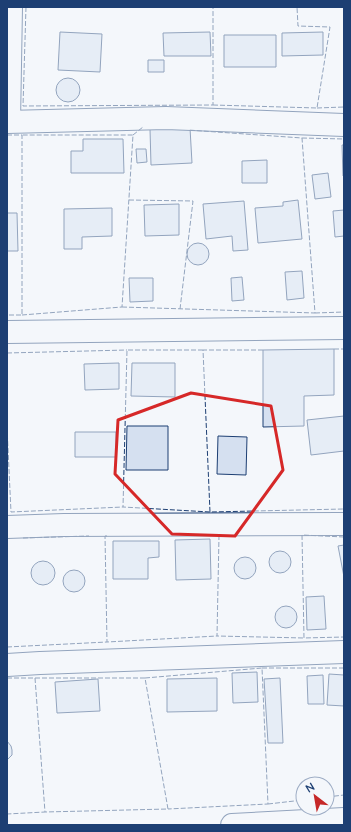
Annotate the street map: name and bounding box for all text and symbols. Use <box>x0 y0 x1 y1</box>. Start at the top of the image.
north arrow <box>295 776 335 816</box>
text: N <box>303 779 317 796</box>

